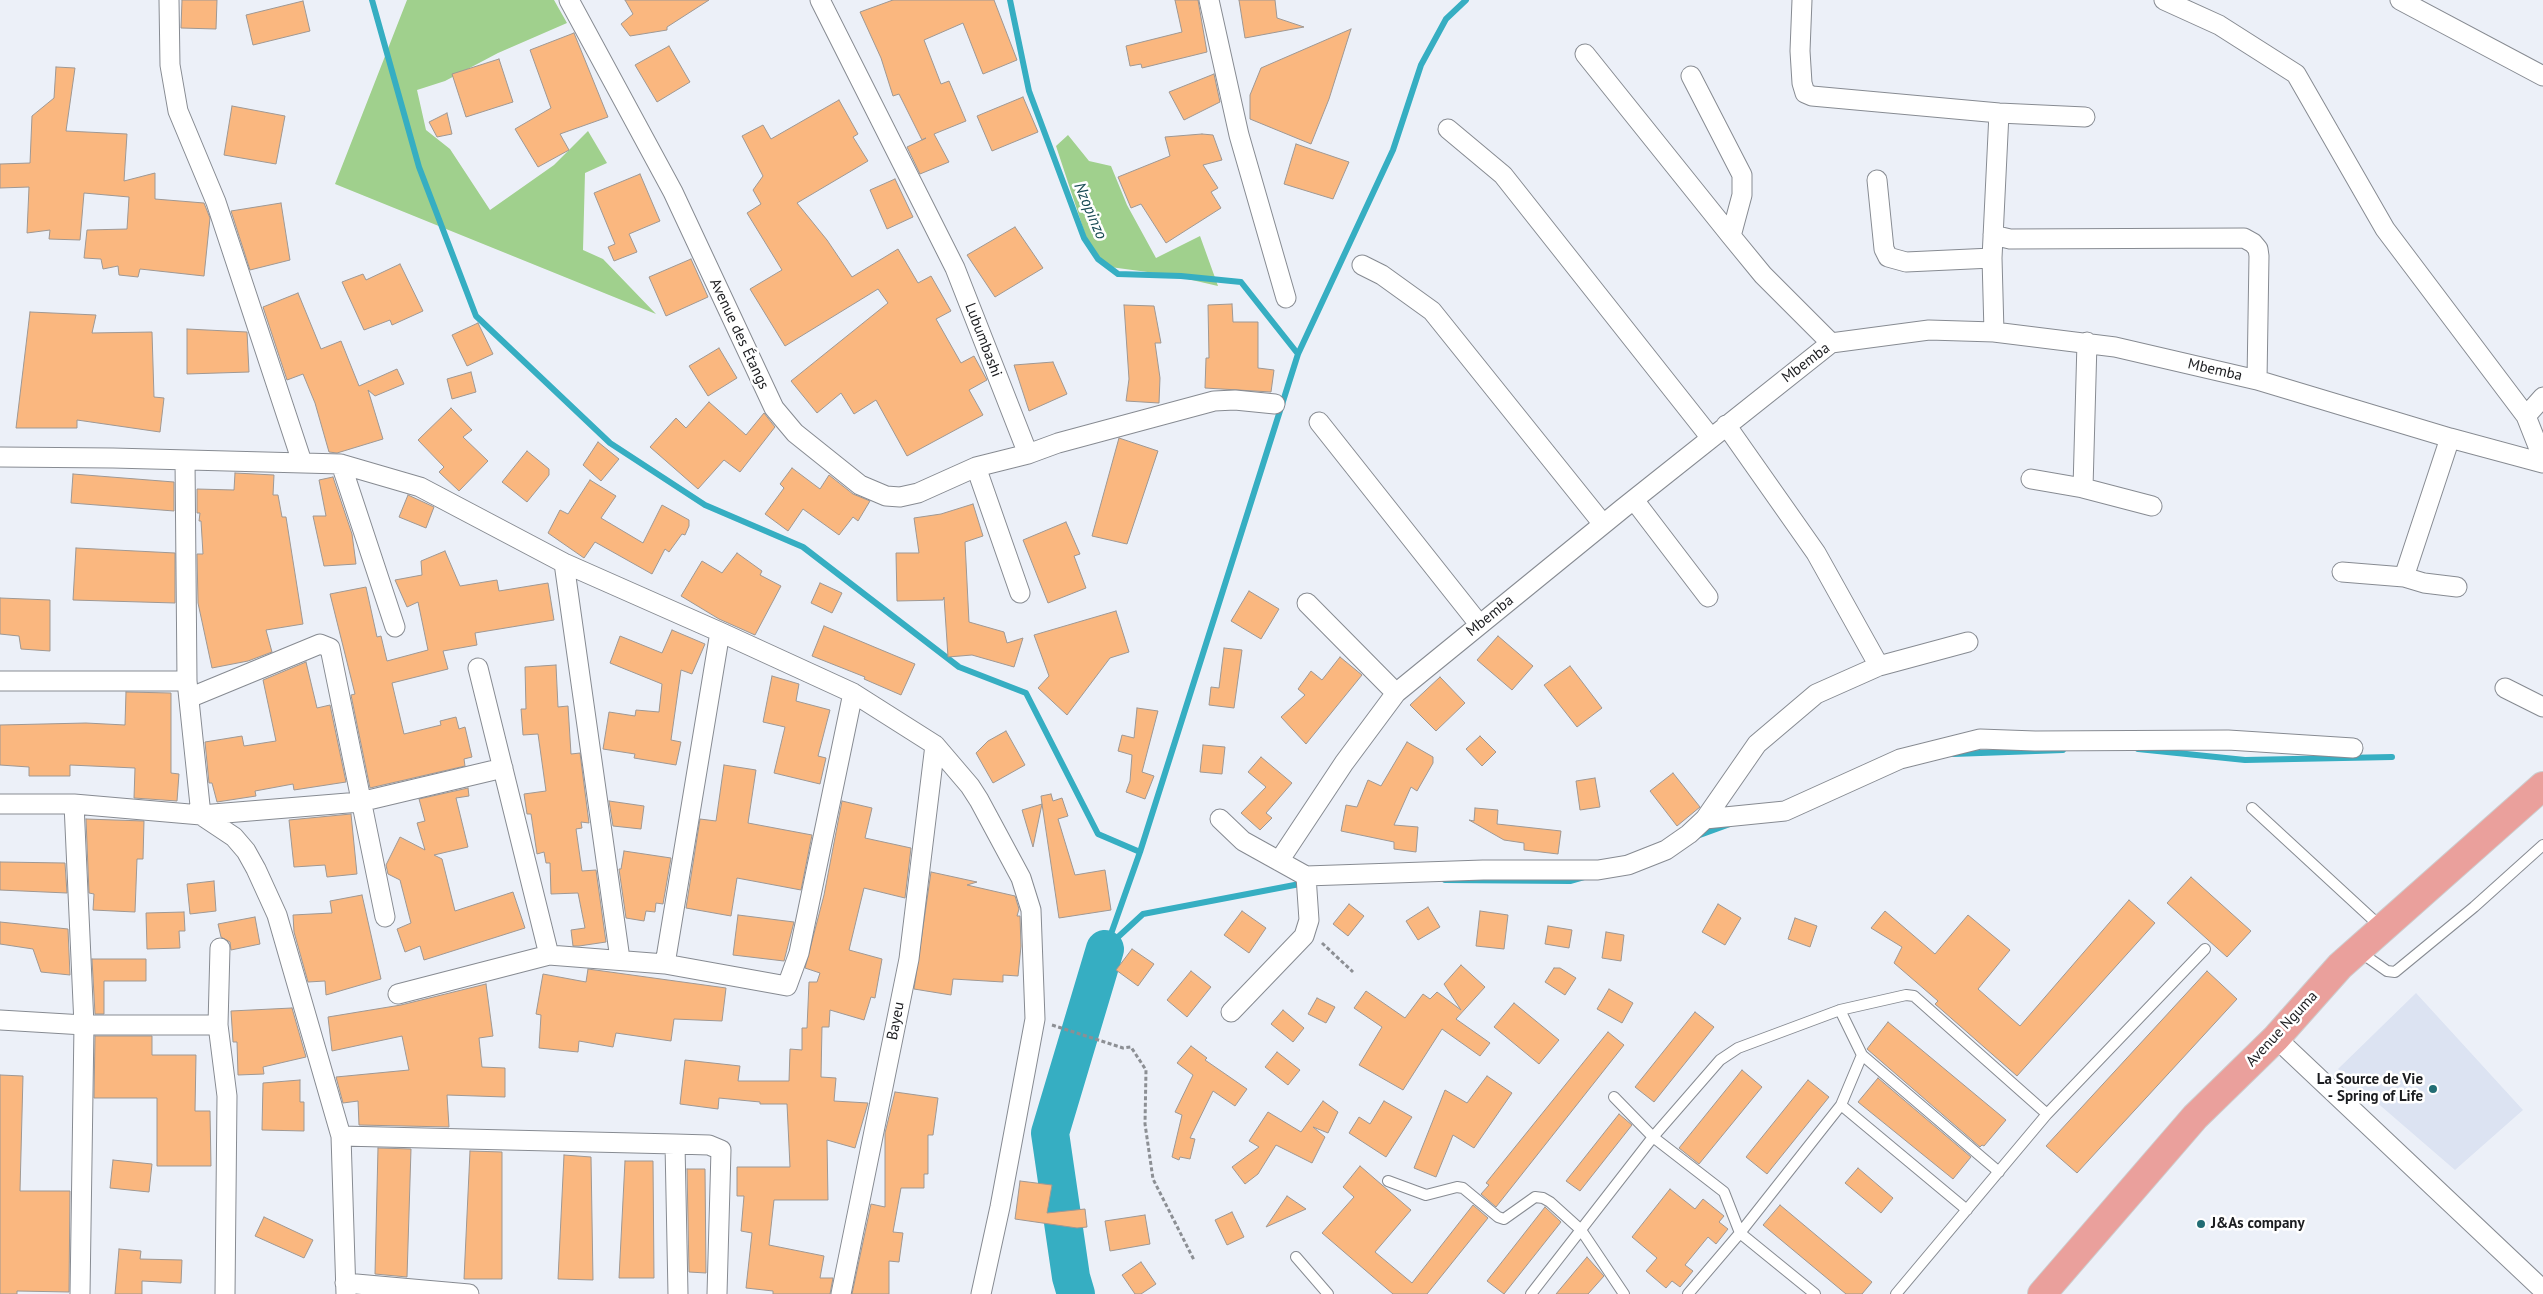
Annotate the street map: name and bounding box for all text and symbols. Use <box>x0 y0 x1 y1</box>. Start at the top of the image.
water label: Nzopinzo <box>1069 180 1111 242</box>
street label: Avenue des Étangs <box>705 276 773 392</box>
street label: Lubumbashi <box>961 300 1005 380</box>
street label: Mbemba <box>1778 339 1834 387</box>
street label: Mbemba <box>2186 355 2244 385</box>
street label: Mbemba <box>1463 592 1517 640</box>
street label: Avenue Nguma <box>2242 987 2322 1071</box>
street label: Bayeu <box>883 1000 909 1042</box>
place label: La Source de Vie - Spring of Life <box>2317 1071 2423 1106</box>
marker: La Source de Vie - Spring of Life <box>2427 1083 2439 1095</box>
place label: J&As company <box>2211 1215 2305 1233</box>
marker: J&As company <box>2195 1218 2207 1230</box>

